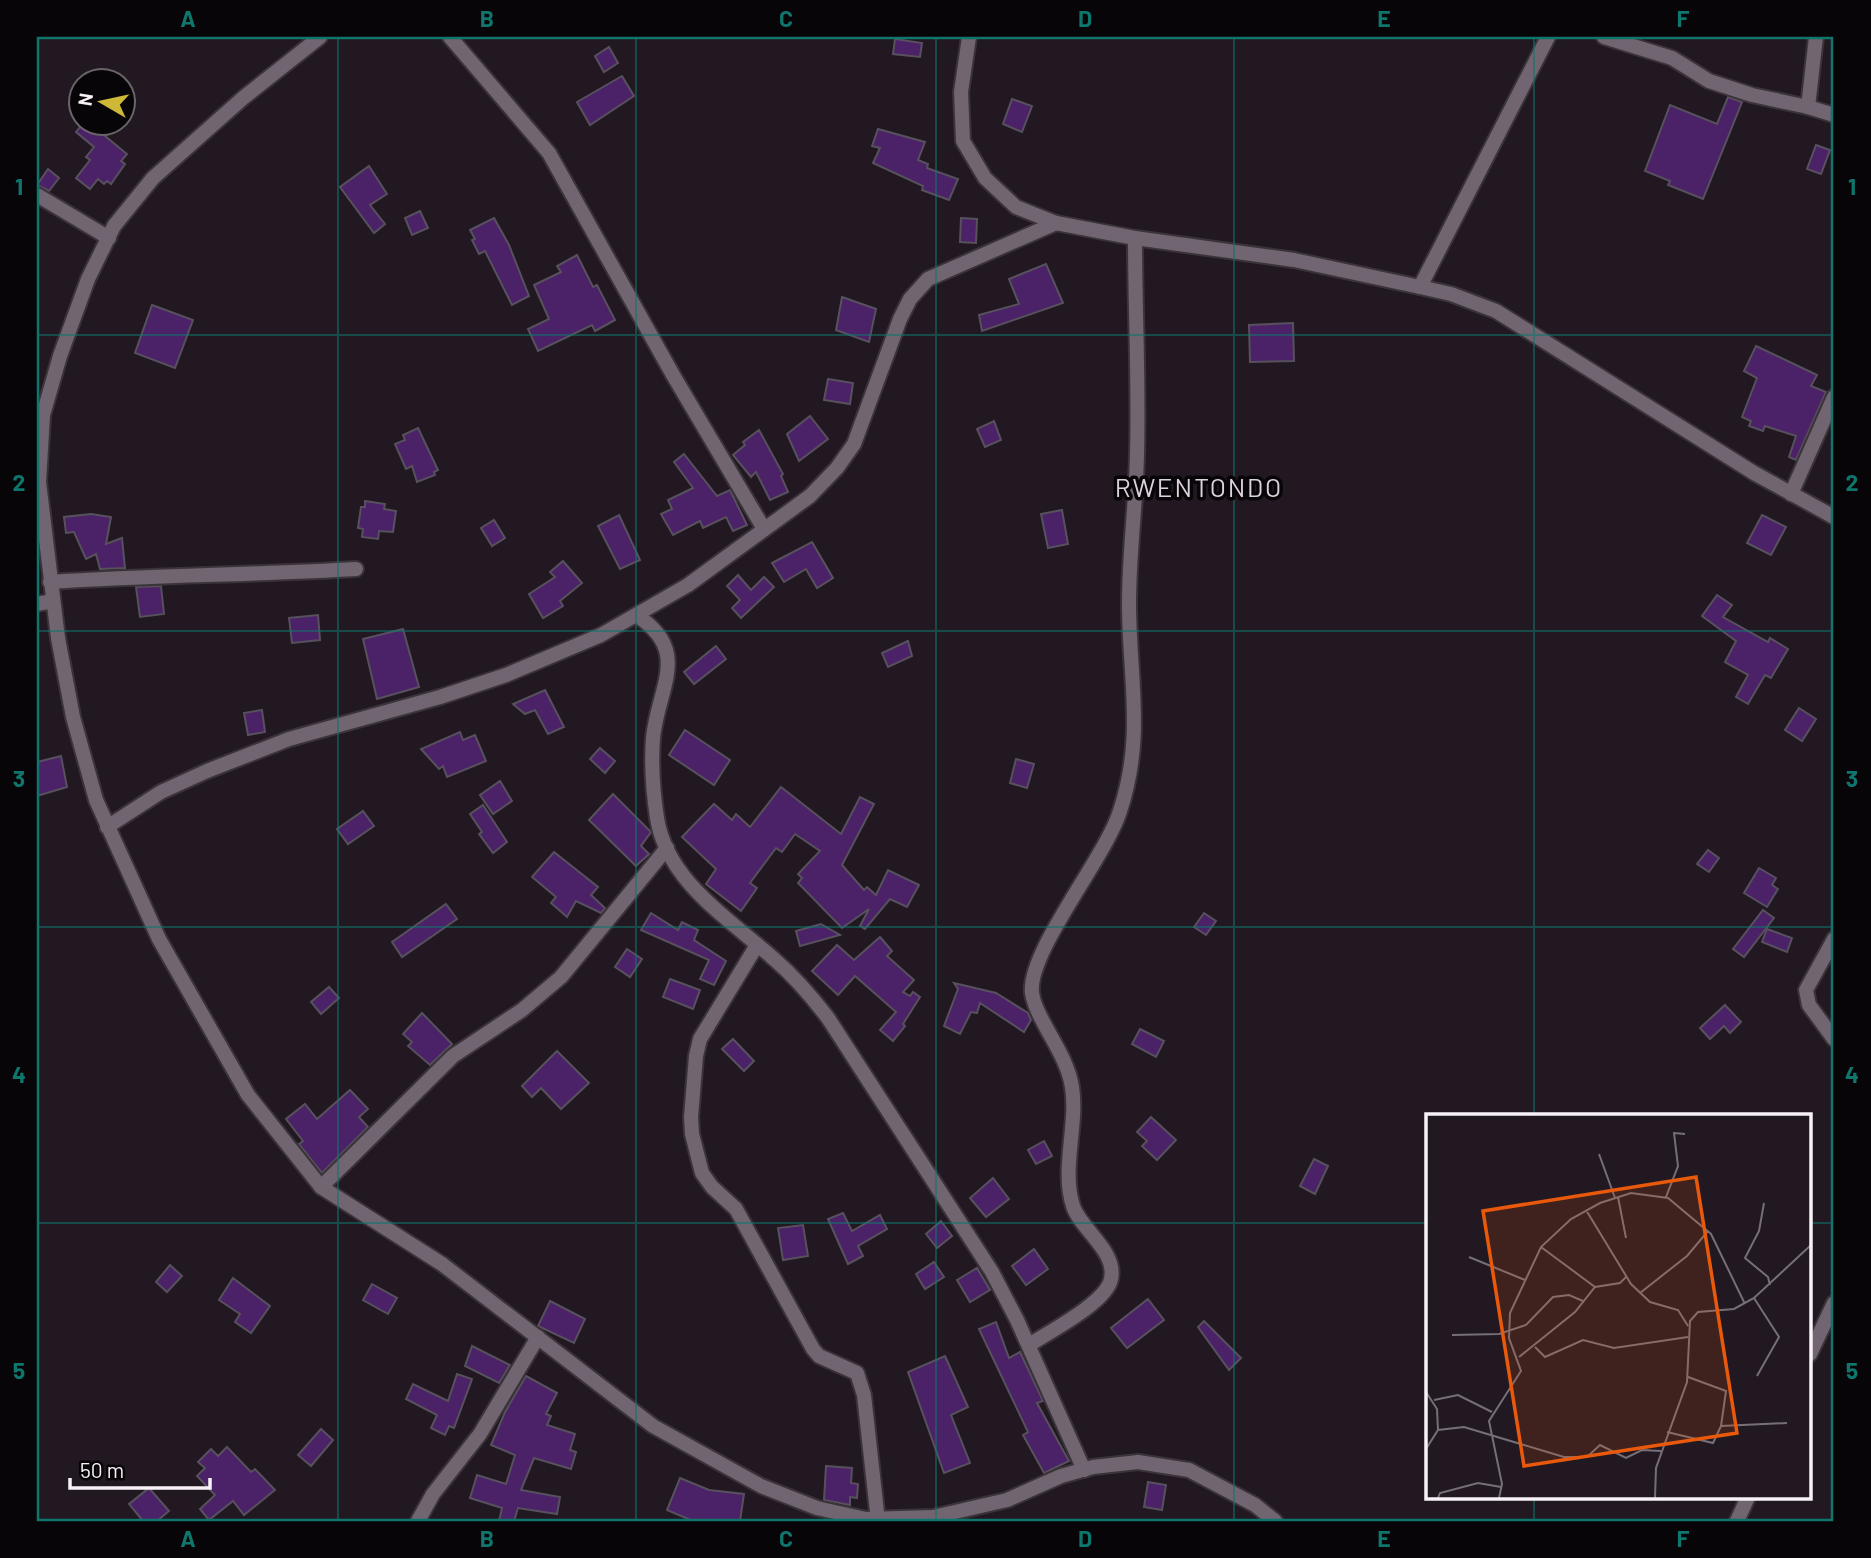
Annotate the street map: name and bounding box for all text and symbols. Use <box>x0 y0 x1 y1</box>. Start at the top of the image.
text: A <box>180 4 196 32</box>
text: B <box>480 4 494 32</box>
text: C <box>779 4 793 32</box>
text: D <box>1078 4 1092 32</box>
text: E <box>1377 4 1391 32</box>
text: F <box>1677 4 1690 32</box>
north arrow <box>66 66 136 136</box>
text: N <box>72 91 97 107</box>
text: 1 <box>15 172 23 200</box>
text: 1 <box>1848 172 1856 200</box>
text: 2 <box>13 468 25 496</box>
text: 2 <box>1846 468 1858 496</box>
district label: RWENTONDO <box>1115 471 1283 502</box>
text: 3 <box>13 764 25 792</box>
text: 3 <box>1846 764 1858 792</box>
text: 4 <box>12 1060 26 1088</box>
text: 4 <box>1845 1060 1859 1088</box>
inset map <box>1426 1114 1812 1498</box>
text: 5 <box>13 1356 25 1384</box>
text: 5 <box>1846 1356 1858 1384</box>
scale bar <box>70 1446 210 1490</box>
text: 50 m <box>80 1457 124 1482</box>
text: A <box>180 1524 196 1552</box>
text: B <box>480 1524 494 1552</box>
text: C <box>779 1524 793 1552</box>
text: D <box>1078 1524 1092 1552</box>
text: E <box>1377 1524 1391 1552</box>
text: F <box>1677 1524 1690 1552</box>

